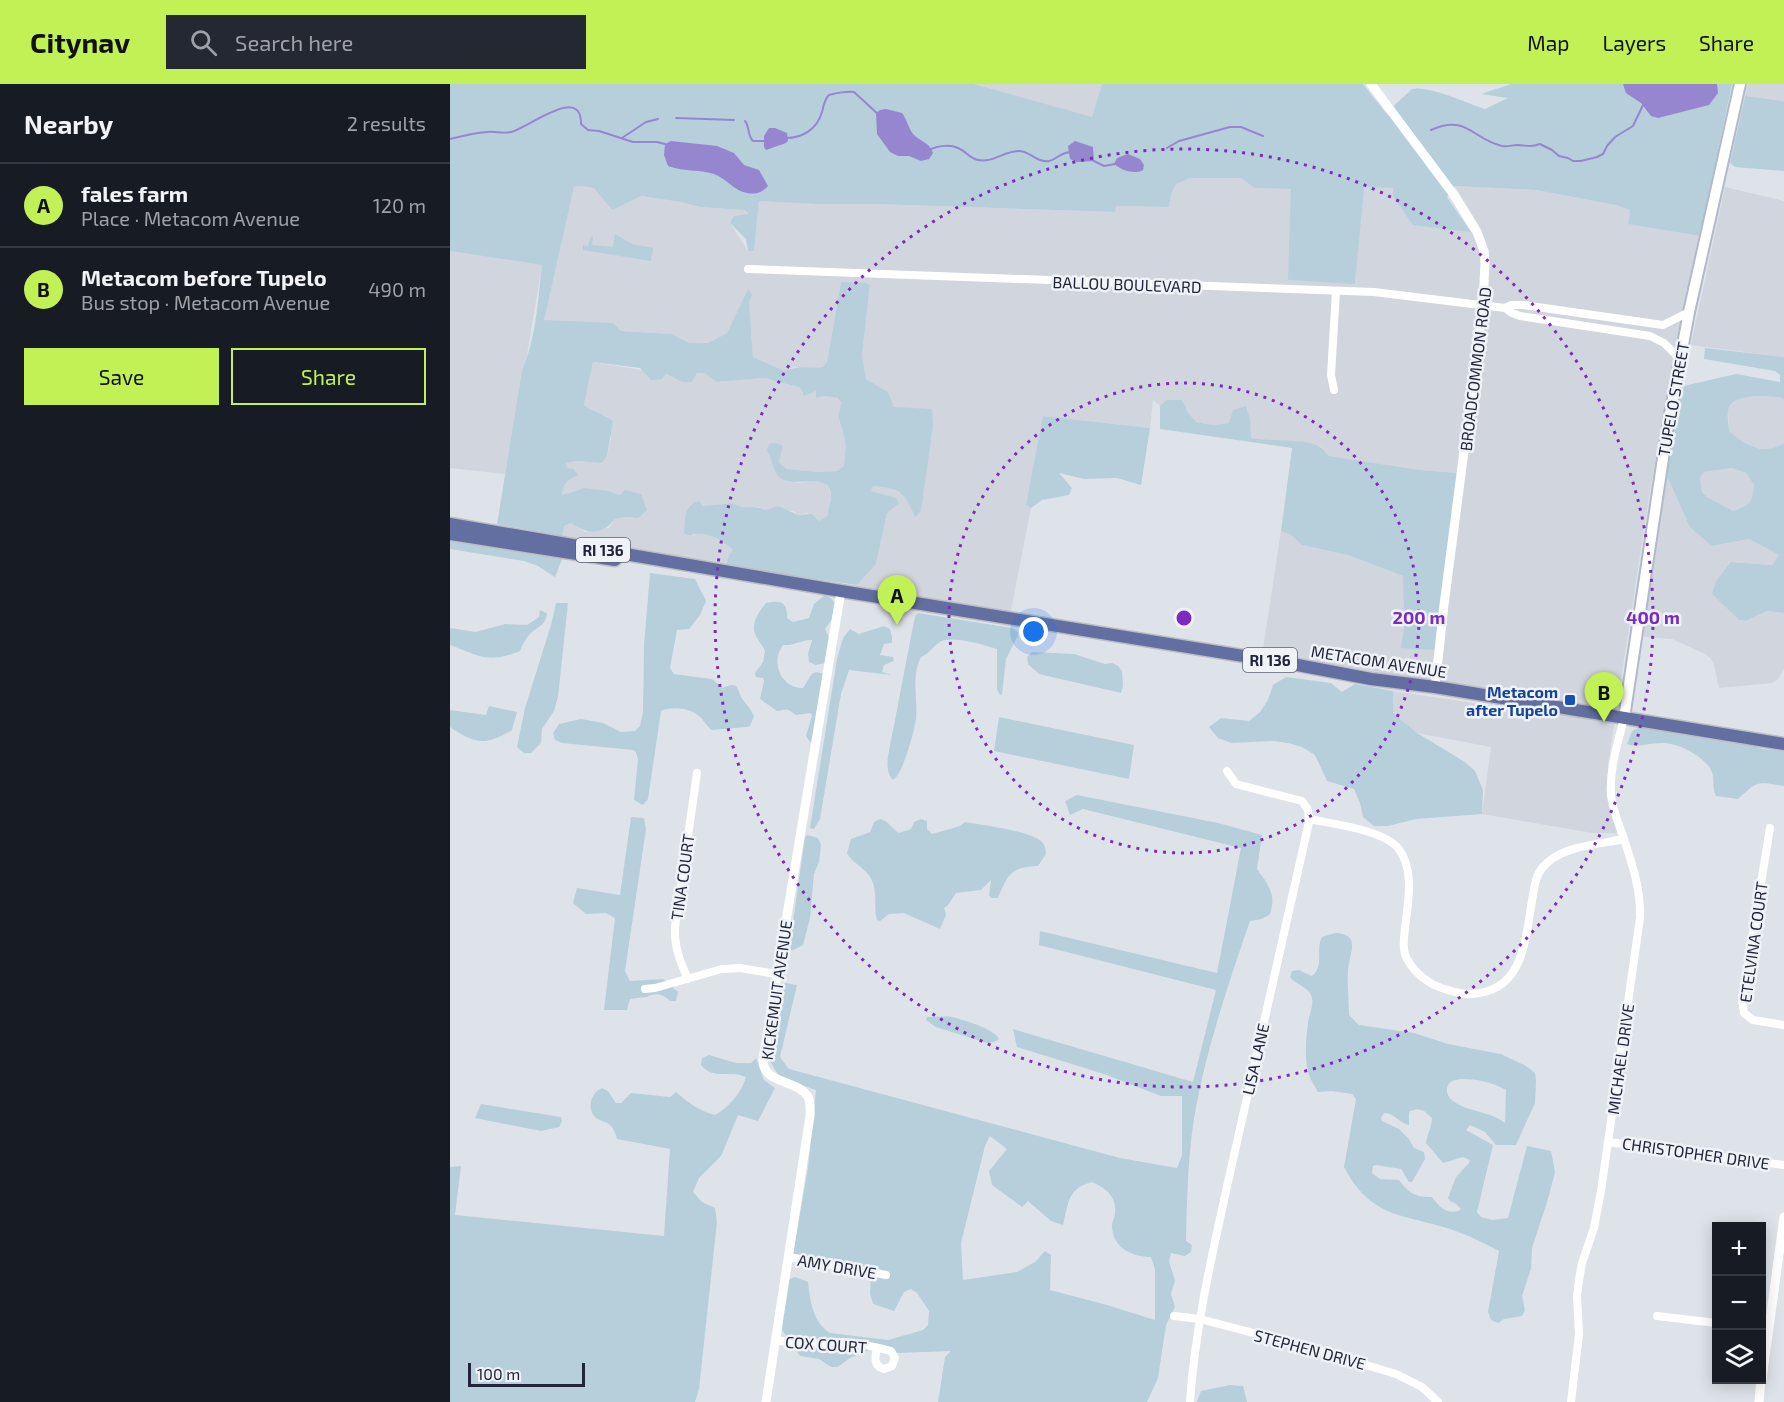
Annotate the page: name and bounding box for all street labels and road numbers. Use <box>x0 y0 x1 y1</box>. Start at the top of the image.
street label: BALLOU BOULEVARD <box>1052 272 1202 296</box>
street label: BROADCOMMON ROAD <box>1455 286 1495 452</box>
street label: TUPELO STREET <box>1654 340 1692 458</box>
road number: RI 136 <box>576 538 630 562</box>
street label: METACOM AVENUE <box>1310 641 1448 681</box>
road number: RI 136 <box>1243 648 1297 672</box>
street label: TINA COURT <box>667 833 697 921</box>
street label: ETELVINA COURT <box>1735 880 1771 1004</box>
street label: KICKEMUIT AVENUE <box>757 919 795 1061</box>
street label: MICHAEL DRIVE <box>1603 1002 1637 1116</box>
street label: LISA LANE <box>1238 1021 1272 1097</box>
street label: CHRISTOPHER DRIVE <box>1621 1133 1771 1173</box>
street label: AMY DRIVE <box>796 1250 878 1282</box>
street label: STEPHEN DRIVE <box>1252 1325 1368 1373</box>
street label: COX COURT <box>784 1332 868 1356</box>

